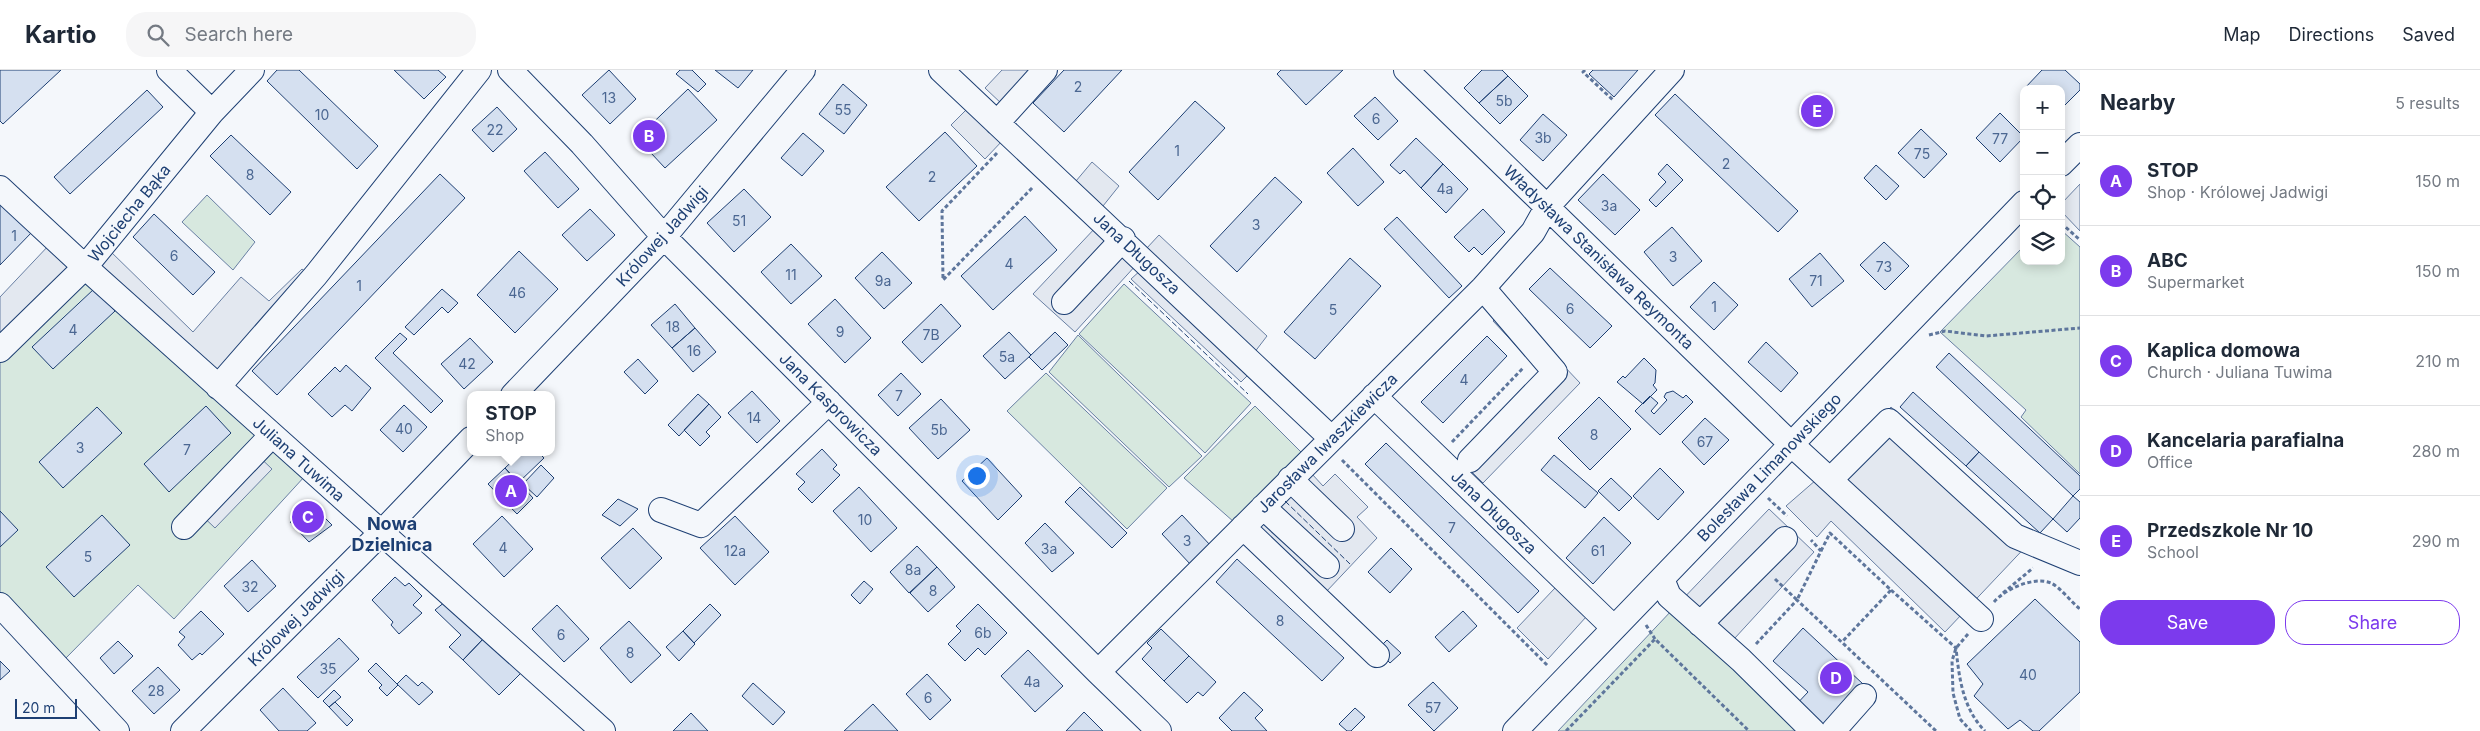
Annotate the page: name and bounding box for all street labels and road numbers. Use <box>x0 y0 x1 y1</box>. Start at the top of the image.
street label: Wojciecha Bąka <box>83 160 175 266</box>
street label: Władysława Stanisława Reymonta <box>1500 161 1698 353</box>
street label: Królowej Jadwigi <box>612 182 712 290</box>
street label: Jana Długosza <box>1089 208 1185 298</box>
street label: Jana Kasprowicza <box>775 348 887 460</box>
street label: Jarosława Iwaszkiewicza <box>1253 369 1401 517</box>
street label: Bolesława Limanowskiego <box>1693 389 1845 545</box>
street label: Juliana Tuwima <box>249 412 349 506</box>
street label: Jana Długosza <box>1447 466 1541 558</box>
street label: Królowej Jadwigi <box>244 566 348 670</box>

